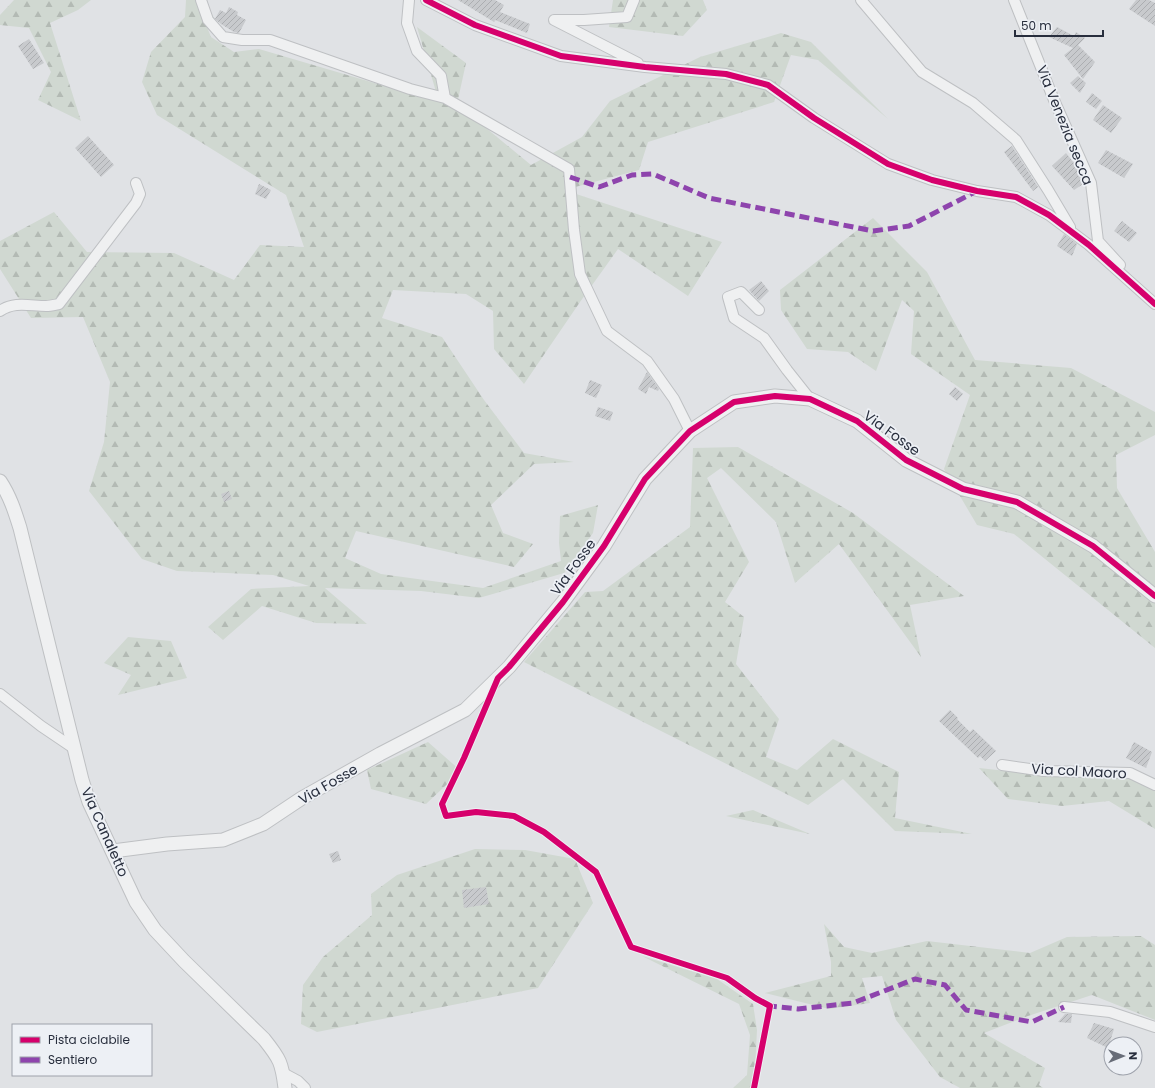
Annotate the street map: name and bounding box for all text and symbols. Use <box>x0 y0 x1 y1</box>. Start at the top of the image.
scale bar <box>1015 12 1103 38</box>
text: 50 m <box>1021 17 1052 34</box>
street label: Via Venezia secca <box>1032 62 1098 188</box>
street label: Via Fosse <box>860 406 925 461</box>
street label: Via Fosse <box>546 534 601 599</box>
street label: Via Fosse <box>295 759 362 809</box>
street label: Via col Maoro <box>1031 759 1127 783</box>
street label: Via Canaletto <box>76 784 134 880</box>
legend <box>12 1024 152 1076</box>
text: Pista ciclabile <box>48 1031 130 1048</box>
north arrow <box>1103 1036 1143 1076</box>
text: Sentiero <box>48 1051 97 1068</box>
text: N <box>1125 1052 1141 1060</box>

